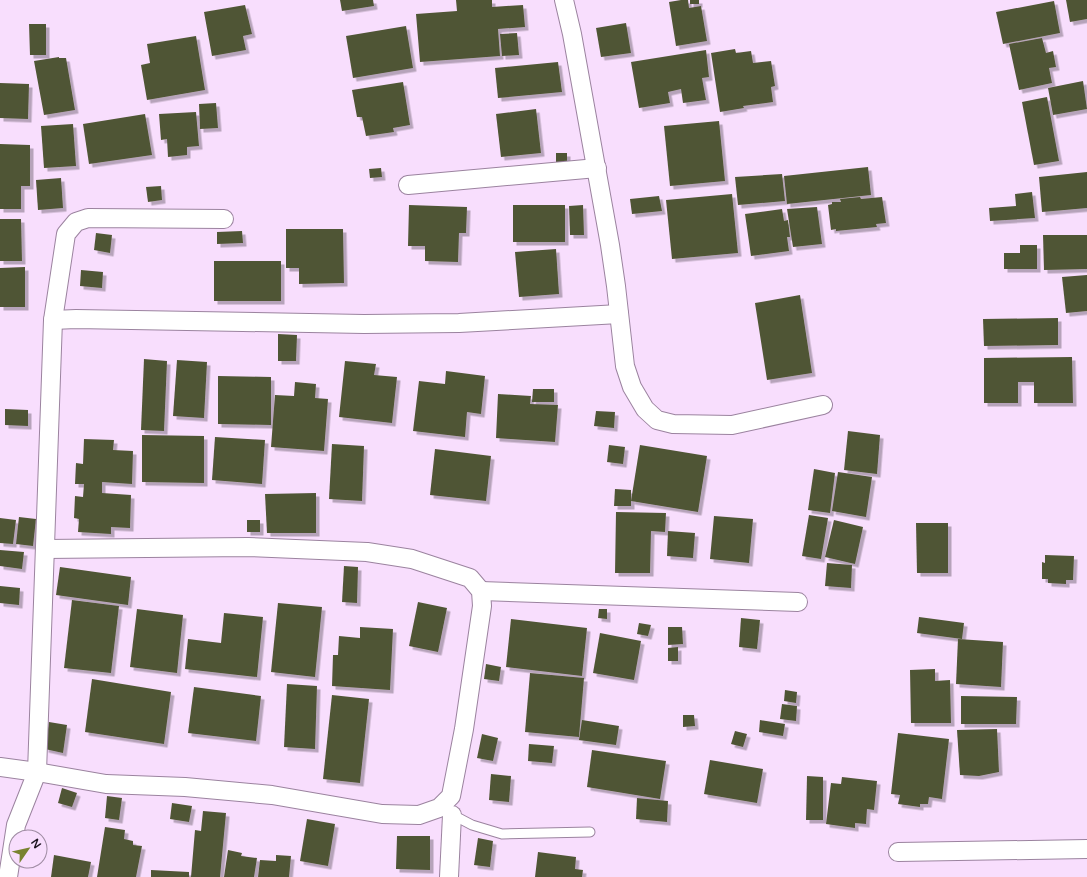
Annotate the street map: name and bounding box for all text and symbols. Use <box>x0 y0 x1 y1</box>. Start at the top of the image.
north arrow <box>8 829 48 869</box>
text: N <box>28 836 44 851</box>

